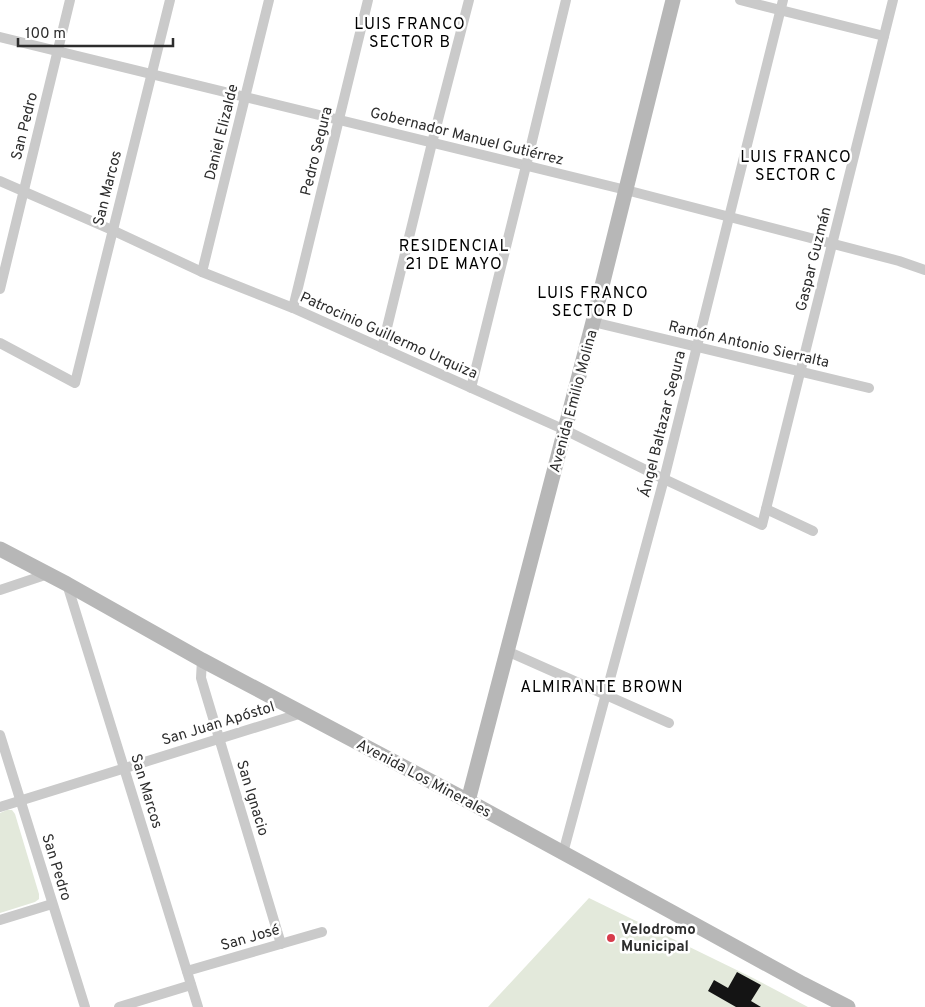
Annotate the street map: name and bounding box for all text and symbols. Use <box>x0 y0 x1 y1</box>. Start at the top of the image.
scale bar <box>18 15 172 47</box>
district label: LUIS FRANCO SECTOR B <box>354 15 466 53</box>
text: 100 m <box>25 25 66 44</box>
street label: Daniel Elizalde <box>201 82 244 182</box>
street label: San Pedro <box>8 91 43 162</box>
street label: Gobernador Manuel Gutiérrez <box>368 104 565 171</box>
street label: Pedro Segura <box>297 105 338 198</box>
district label: LUIS FRANCO SECTOR C <box>740 148 852 186</box>
street label: San Marcos <box>90 149 127 228</box>
street label: Gaspar Guzmán <box>792 205 837 313</box>
district label: RESIDENCIAL 21 DE MAYO <box>399 237 509 275</box>
district label: LUIS FRANCO SECTOR D <box>537 284 649 322</box>
street label: Patrocinio Guillermo Urquiza <box>297 289 480 384</box>
street label: Ramón Antonio Sierralta <box>666 318 831 373</box>
street label: Avenida Emilio Molina <box>546 328 603 475</box>
street label: Ángel Baltazar Segura <box>635 349 691 500</box>
district label: ALMIRANTE BROWN <box>520 678 684 698</box>
street label: San Juan Apóstol <box>160 698 277 751</box>
street label: Avenida Los Minerales <box>353 736 494 823</box>
street label: San Marcos <box>125 752 166 831</box>
street label: San Ignacio <box>231 758 272 839</box>
street label: San Pedro <box>36 832 75 903</box>
street label: San José <box>219 921 282 956</box>
place label: Velodromo Municipal <box>621 921 696 957</box>
marker: Velodromo Municipal <box>605 932 617 944</box>

